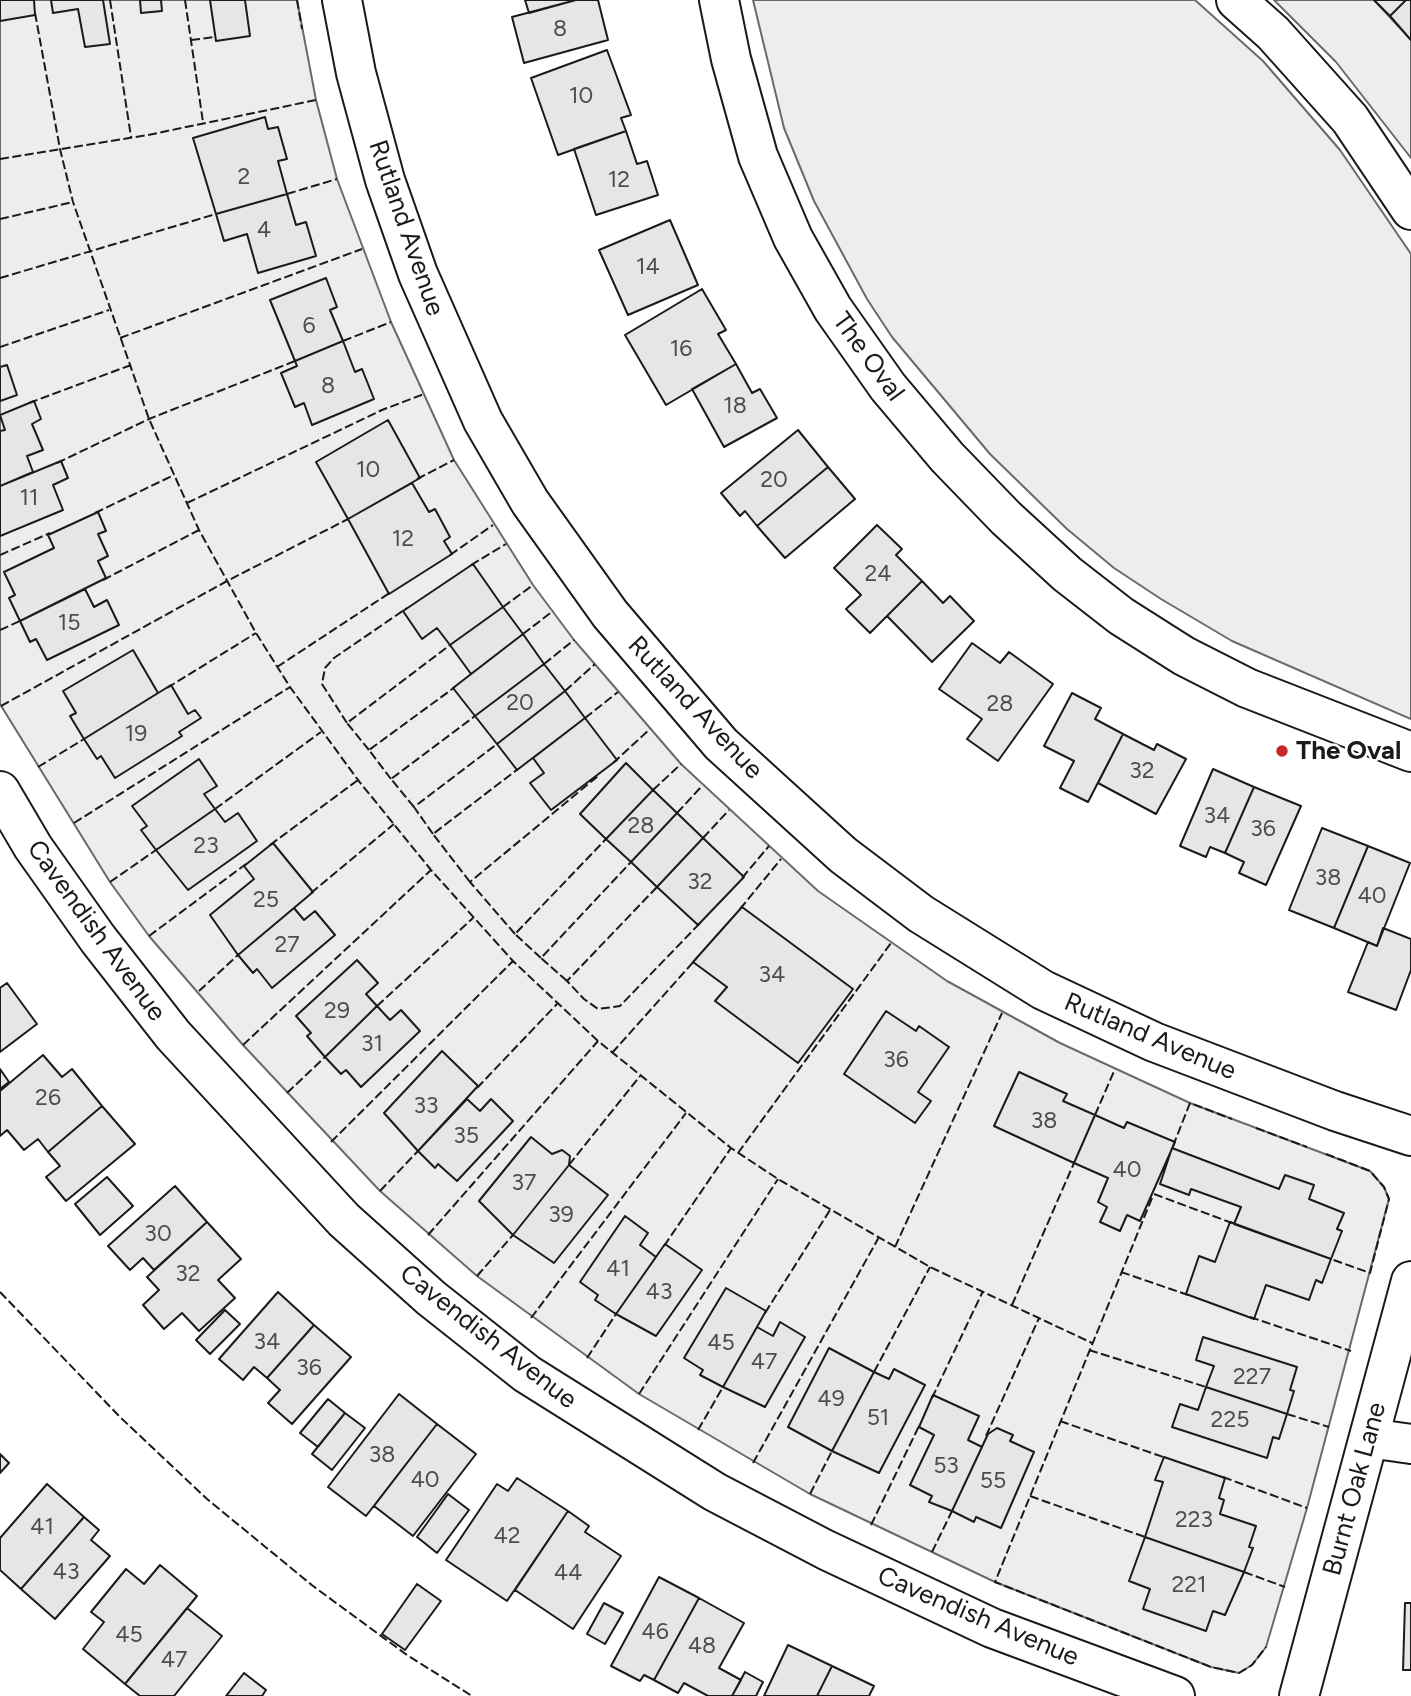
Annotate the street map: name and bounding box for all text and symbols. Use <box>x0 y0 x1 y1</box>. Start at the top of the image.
house number: 8 <box>553 15 567 43</box>
house number: 10 <box>569 82 593 110</box>
street label: Rutland Avenue <box>361 136 451 320</box>
house number: 2 <box>238 163 250 191</box>
house number: 12 <box>608 166 630 194</box>
house number: 4 <box>257 216 271 244</box>
house number: 14 <box>636 253 660 281</box>
street label: The Oval <box>825 307 911 407</box>
house number: 6 <box>302 312 316 340</box>
house number: 16 <box>670 335 692 363</box>
house number: 8 <box>321 372 335 400</box>
house number: 18 <box>723 392 747 420</box>
house number: 10 <box>356 456 380 484</box>
house number: 20 <box>760 466 788 494</box>
house number: 11 <box>20 484 38 512</box>
house number: 12 <box>392 525 414 553</box>
house number: 24 <box>864 560 892 588</box>
house number: 15 <box>58 609 80 637</box>
street label: Rutland Avenue <box>621 630 769 786</box>
house number: 20 <box>506 689 534 717</box>
house number: 28 <box>987 690 1013 718</box>
house number: 19 <box>125 720 147 748</box>
place label: The Oval <box>1296 735 1401 767</box>
marker: The Oval <box>1274 743 1290 759</box>
house number: 32 <box>1129 757 1155 785</box>
house number: 34 <box>1204 802 1230 830</box>
house number: 28 <box>628 812 654 840</box>
house number: 36 <box>1250 815 1276 843</box>
house number: 23 <box>193 832 219 860</box>
street label: Cavendish Avenue <box>20 834 172 1028</box>
house number: 38 <box>1315 864 1341 892</box>
house number: 32 <box>687 868 713 896</box>
house number: 40 <box>1357 882 1387 910</box>
house number: 25 <box>253 886 279 914</box>
house number: 27 <box>274 931 300 959</box>
house number: 34 <box>759 961 785 989</box>
street label: Rutland Avenue <box>1059 987 1241 1087</box>
house number: 29 <box>324 997 350 1025</box>
house number: 31 <box>361 1030 383 1058</box>
house number: 36 <box>883 1046 909 1074</box>
house number: 26 <box>35 1084 61 1112</box>
house number: 33 <box>413 1092 439 1120</box>
house number: 38 <box>1031 1107 1057 1135</box>
house number: 35 <box>453 1122 479 1150</box>
house number: 40 <box>1112 1156 1142 1184</box>
house number: 37 <box>512 1169 536 1197</box>
house number: 39 <box>548 1201 574 1229</box>
house number: 30 <box>144 1220 172 1248</box>
house number: 41 <box>606 1255 630 1283</box>
street label: Cavendish Avenue <box>393 1258 583 1416</box>
house number: 32 <box>175 1260 201 1288</box>
house number: 43 <box>646 1278 672 1306</box>
house number: 34 <box>254 1328 280 1356</box>
house number: 45 <box>707 1329 735 1357</box>
house number: 47 <box>751 1348 777 1376</box>
house number: 36 <box>296 1354 322 1382</box>
house number: 227 <box>1233 1363 1271 1391</box>
house number: 49 <box>817 1385 845 1413</box>
street label: Burnt Oak Lane <box>1317 1399 1393 1579</box>
house number: 51 <box>867 1404 889 1432</box>
house number: 225 <box>1211 1406 1249 1434</box>
house number: 38 <box>369 1441 395 1469</box>
house number: 53 <box>933 1452 959 1480</box>
house number: 40 <box>410 1466 440 1494</box>
house number: 55 <box>980 1467 1006 1495</box>
house number: 223 <box>1175 1506 1213 1534</box>
house number: 41 <box>30 1513 54 1541</box>
house number: 42 <box>493 1522 521 1550</box>
house number: 43 <box>53 1558 79 1586</box>
house number: 44 <box>554 1559 582 1587</box>
street label: Cavendish Avenue <box>873 1560 1083 1674</box>
house number: 221 <box>1171 1571 1207 1599</box>
house number: 46 <box>641 1618 669 1646</box>
house number: 45 <box>115 1621 143 1649</box>
house number: 48 <box>688 1632 716 1660</box>
house number: 47 <box>161 1646 187 1674</box>

